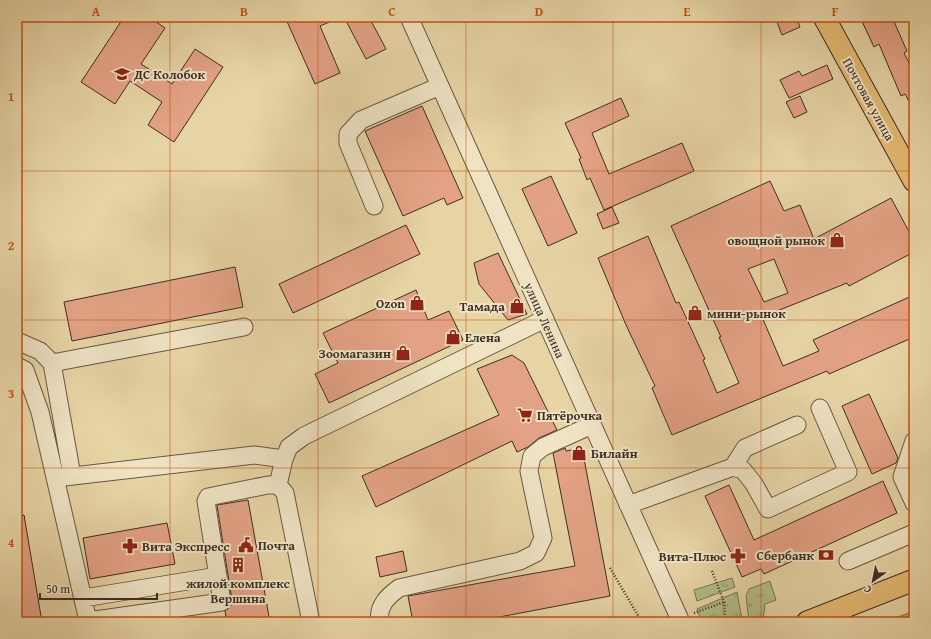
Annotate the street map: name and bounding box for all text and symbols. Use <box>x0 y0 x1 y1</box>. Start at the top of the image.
text: A <box>92 2 101 21</box>
text: B <box>240 2 248 21</box>
text: C <box>388 2 396 21</box>
text: D <box>535 2 543 21</box>
text: E <box>684 2 691 21</box>
text: F <box>832 2 839 21</box>
street label: Почтовая улица <box>838 54 900 145</box>
school or university icon: ДС Колобок <box>113 65 131 83</box>
place label: ДС Колобок <box>133 65 205 84</box>
text: 1 <box>8 87 14 106</box>
place label: овощной рынок <box>728 231 826 250</box>
shop icon: овощной рынок <box>828 231 846 249</box>
text: 2 <box>8 236 15 255</box>
street label: улица Ленина <box>519 278 570 362</box>
place label: Ozon <box>376 294 405 313</box>
shop icon: Ozon <box>408 294 426 312</box>
place label: Тамада <box>460 297 505 316</box>
shop icon: Тамада <box>508 297 526 315</box>
shop icon: мини-рынок <box>686 304 704 322</box>
place label: мини-рынок <box>707 304 786 323</box>
shop icon: Елена <box>444 328 462 346</box>
place label: Елена <box>465 328 501 347</box>
place label: Зоомагазин <box>319 344 391 363</box>
shop icon: Зоомагазин <box>394 344 412 362</box>
text: 3 <box>8 384 14 403</box>
supermarket icon: Пятёрочка <box>516 406 534 424</box>
place label: Пятёрочка <box>537 406 603 425</box>
shop icon: Билайн <box>570 444 588 462</box>
place label: Билайн <box>591 444 638 463</box>
text: 4 <box>8 533 15 552</box>
public building icon: Почта <box>237 536 255 554</box>
place label: Почта <box>258 536 295 555</box>
pharmacy icon: Вита Экспресс <box>121 537 139 555</box>
place label: Вита Экспресс <box>142 537 230 556</box>
place label: Сбербанк <box>757 546 815 565</box>
bank icon: Сбербанк <box>817 546 835 564</box>
place label: Вита-Плюс <box>659 547 726 566</box>
pharmacy icon: Вита-Плюс <box>729 547 747 565</box>
building icon: жилой комплекс Вершина <box>229 556 247 574</box>
north arrow <box>853 561 893 601</box>
place label: жилой комплекс Вершина <box>186 574 290 608</box>
scale bar <box>40 575 157 601</box>
text: 50 m <box>46 580 70 597</box>
text: С <box>861 581 875 598</box>

